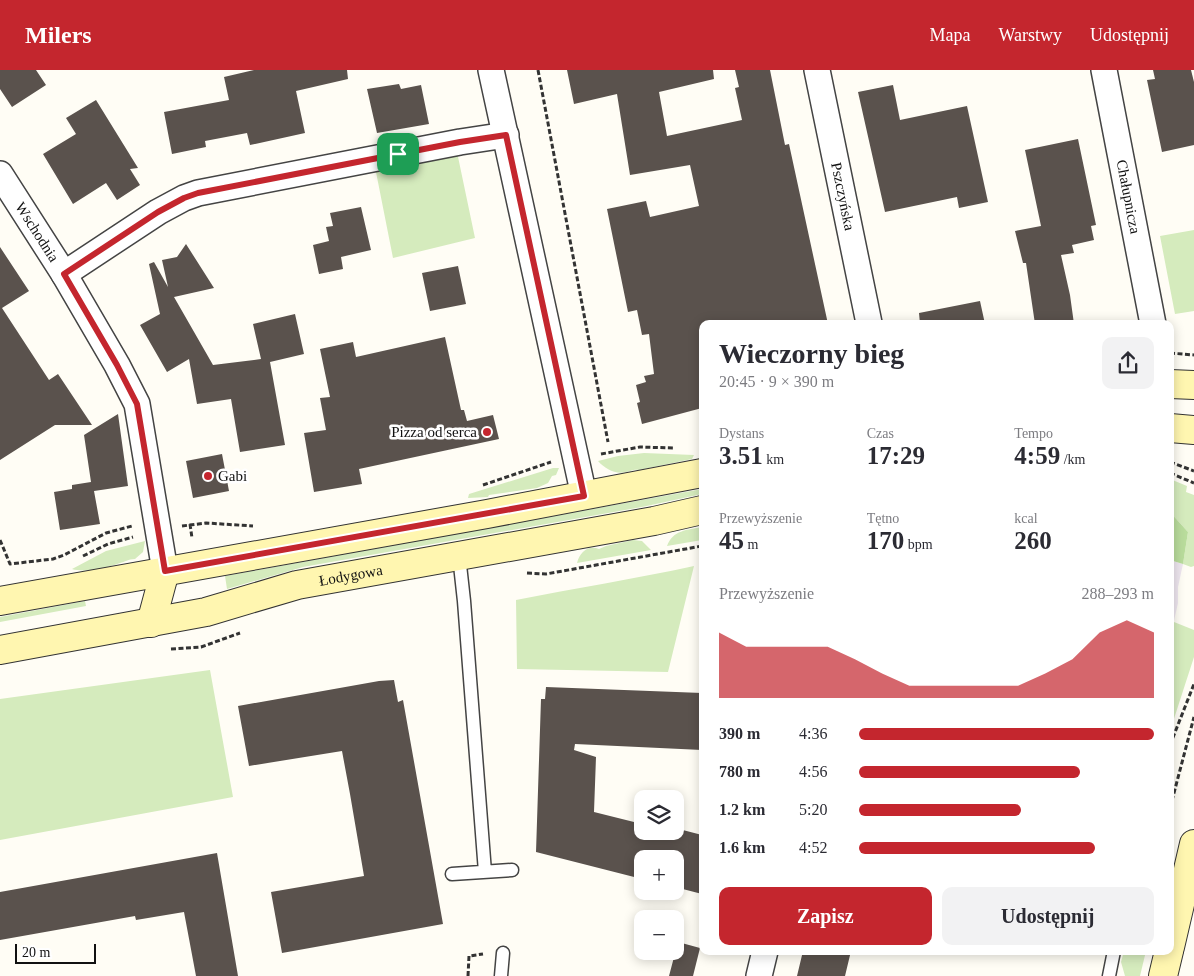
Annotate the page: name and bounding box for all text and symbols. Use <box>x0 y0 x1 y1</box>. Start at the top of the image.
text: Milers <box>25 22 92 48</box>
text: Mapa <box>929 25 970 45</box>
text: Warstwy <box>998 25 1062 45</box>
text: Udostępnij <box>1090 25 1169 45</box>
pin <box>377 133 419 175</box>
icon: arrive <box>384 140 412 168</box>
street label: Chałupnicza <box>1113 158 1143 235</box>
street label: Pszczyńska <box>828 161 858 232</box>
street label: Wschodnia <box>12 199 62 265</box>
button: share <box>1102 337 1154 389</box>
text: Wieczorny bieg <box>719 338 904 369</box>
text: 20:45 · 9 × 390 m <box>719 373 834 390</box>
place label: Pizza od serca <box>391 424 477 440</box>
marker: Pizza od serca <box>481 426 493 438</box>
text: Dystans <box>719 426 764 441</box>
text: Czas <box>867 426 894 441</box>
text: Tempo <box>1014 426 1053 441</box>
text: 3.51 <box>719 442 763 469</box>
text: 17:29 <box>867 442 925 469</box>
text: 4:59 <box>1014 442 1060 469</box>
text: km <box>763 452 784 467</box>
text: /km <box>1060 452 1085 467</box>
place label: Gabi <box>218 468 247 484</box>
marker: Gabi <box>202 470 214 482</box>
text: Przewyższenie <box>719 511 802 526</box>
text: Tętno <box>867 511 899 526</box>
text: kcal <box>1014 511 1038 526</box>
text: 45 <box>719 527 744 554</box>
text: 170 <box>867 527 904 554</box>
text: 260 <box>1014 527 1052 554</box>
text: m <box>744 537 758 552</box>
text: bpm <box>904 537 933 552</box>
street label: Łodygowa <box>318 562 384 589</box>
text: Przewyższenie <box>719 585 814 602</box>
text: 288–293 m <box>1082 585 1154 602</box>
text: 390 m <box>719 725 760 742</box>
text: 4:36 <box>799 725 827 742</box>
text: 780 m <box>719 763 760 780</box>
text: 4:56 <box>799 763 827 780</box>
map controls <box>634 790 684 960</box>
button: layers <box>634 790 684 840</box>
text: 1.2 km <box>719 801 765 818</box>
text: 5:20 <box>799 801 827 818</box>
text: 1.6 km <box>719 839 765 856</box>
text: 4:52 <box>799 839 827 856</box>
button: + <box>634 850 684 900</box>
button: Zapisz <box>719 887 932 945</box>
button: Udostępnij <box>942 887 1154 945</box>
button: − <box>634 910 684 960</box>
scale bar <box>15 941 96 964</box>
text: 20 m <box>22 945 50 960</box>

